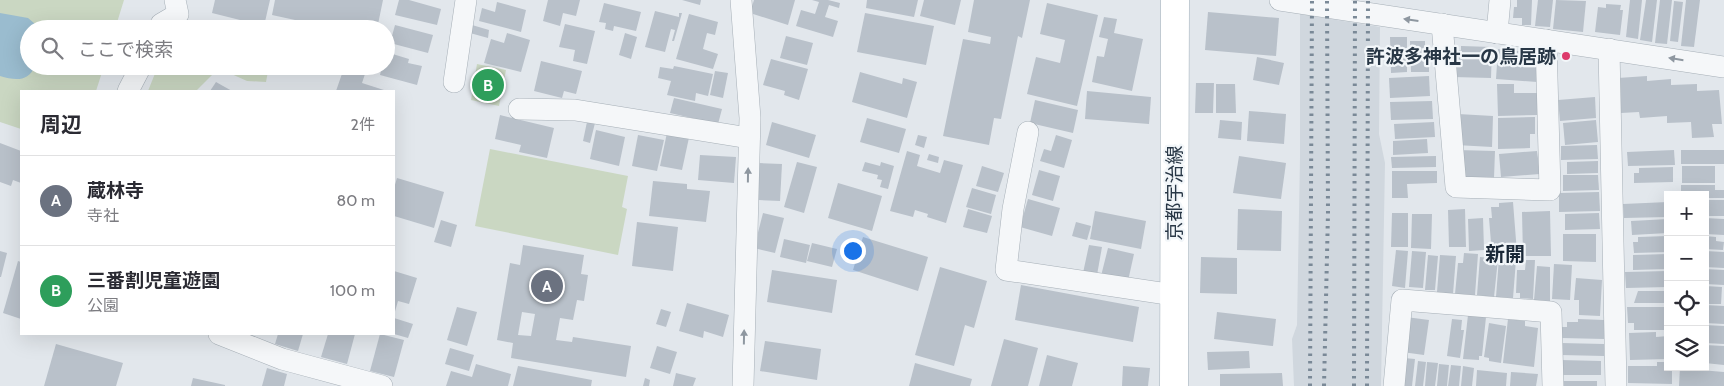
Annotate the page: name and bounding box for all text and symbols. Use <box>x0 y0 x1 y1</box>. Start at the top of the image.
one-way arrow <box>1403 15 1419 23</box>
search box <box>20 20 395 75</box>
icon: search <box>38 34 66 62</box>
text: ここで検索 <box>78 38 173 61</box>
place label: 許波多神社一の鳥居跡 <box>1366 45 1556 68</box>
marker: 許波多神社一の鳥居跡 <box>1560 50 1572 62</box>
one-way arrow <box>1667 55 1683 63</box>
pin: B <box>472 66 504 104</box>
text: 周辺 <box>40 112 82 137</box>
text: 2件 <box>351 115 375 134</box>
street label: 京都宇治線 <box>1163 145 1186 241</box>
one-way arrow <box>744 167 752 183</box>
text: 蔵林寺 <box>87 179 144 202</box>
text: A <box>51 191 61 210</box>
text: 80 m <box>337 191 375 210</box>
map controls <box>1664 191 1709 371</box>
button: + <box>1664 191 1709 236</box>
text: 寺社 <box>87 206 119 225</box>
button: − <box>1664 236 1709 281</box>
your location <box>840 238 866 264</box>
district label: 新開 <box>1485 242 1525 266</box>
pin: A <box>531 267 563 305</box>
text: 三番割児童遊園 <box>87 269 220 292</box>
text: B <box>51 281 61 300</box>
text: 100 m <box>330 281 375 300</box>
button: locate <box>1664 281 1709 326</box>
text: 公園 <box>87 296 119 315</box>
button: layers <box>1664 326 1709 371</box>
one-way arrow <box>740 329 748 345</box>

